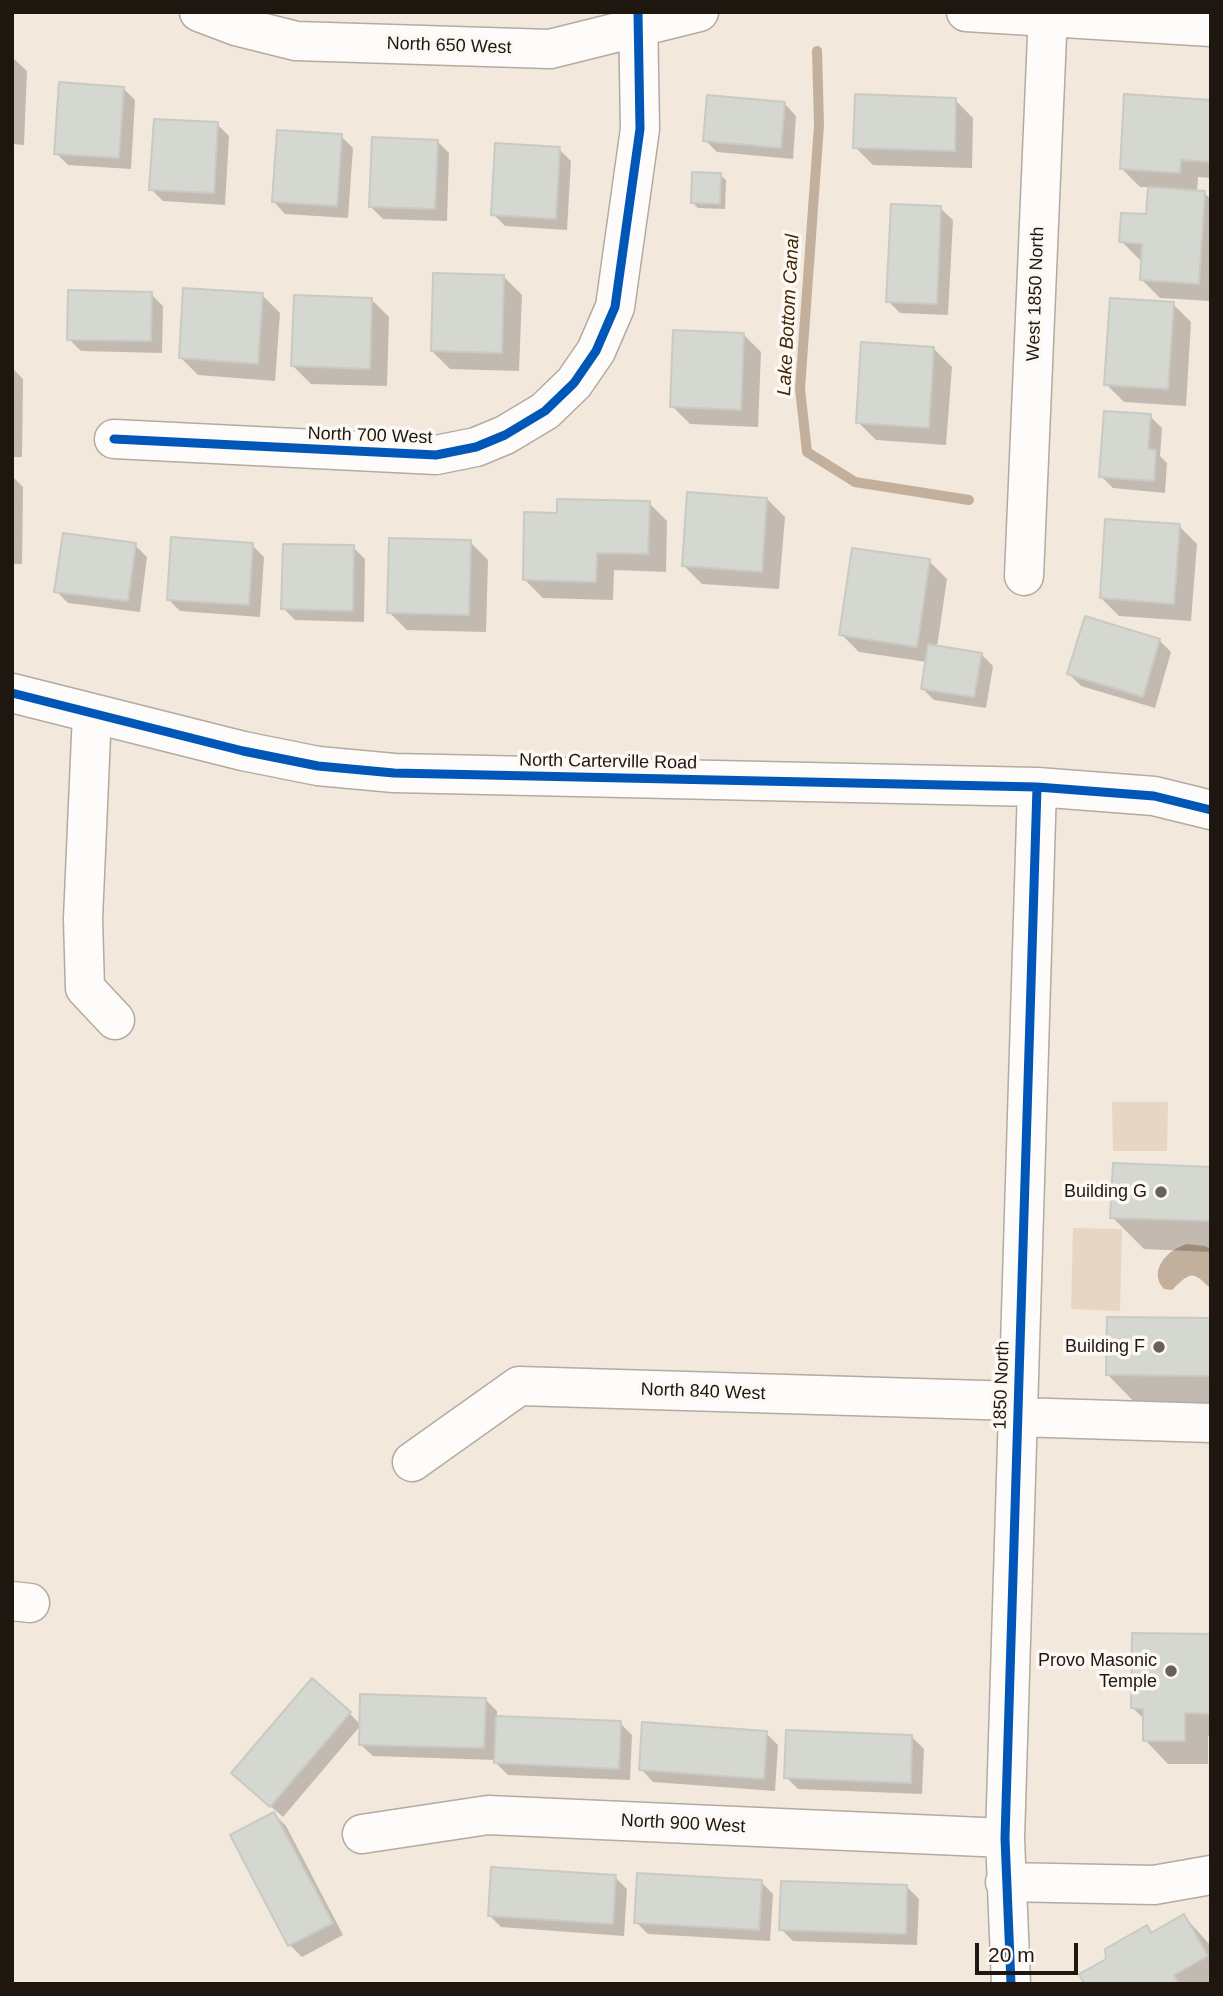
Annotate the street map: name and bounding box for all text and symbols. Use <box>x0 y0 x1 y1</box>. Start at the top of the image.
street label: North 650 West <box>386 33 512 59</box>
street label: West 1850 North <box>1023 226 1049 362</box>
water label: Lake Bottom Canal <box>773 234 805 396</box>
street label: North 700 West <box>307 423 433 449</box>
street label: North Carterville Road <box>519 750 697 774</box>
place label: Building G <box>1064 1181 1147 1203</box>
marker: Building G <box>1153 1184 1169 1200</box>
place label: Building F <box>1065 1336 1145 1358</box>
marker: Building F <box>1151 1339 1167 1355</box>
street label: 1850 North <box>990 1340 1014 1430</box>
street label: North 840 West <box>640 1379 766 1405</box>
place label: Provo Masonic Temple <box>1038 1650 1157 1692</box>
marker: Provo Masonic Temple <box>1163 1663 1179 1679</box>
street label: North 900 West <box>620 1810 746 1838</box>
scale bar <box>978 1930 1081 1974</box>
text: 20 m <box>988 1943 1035 1966</box>

